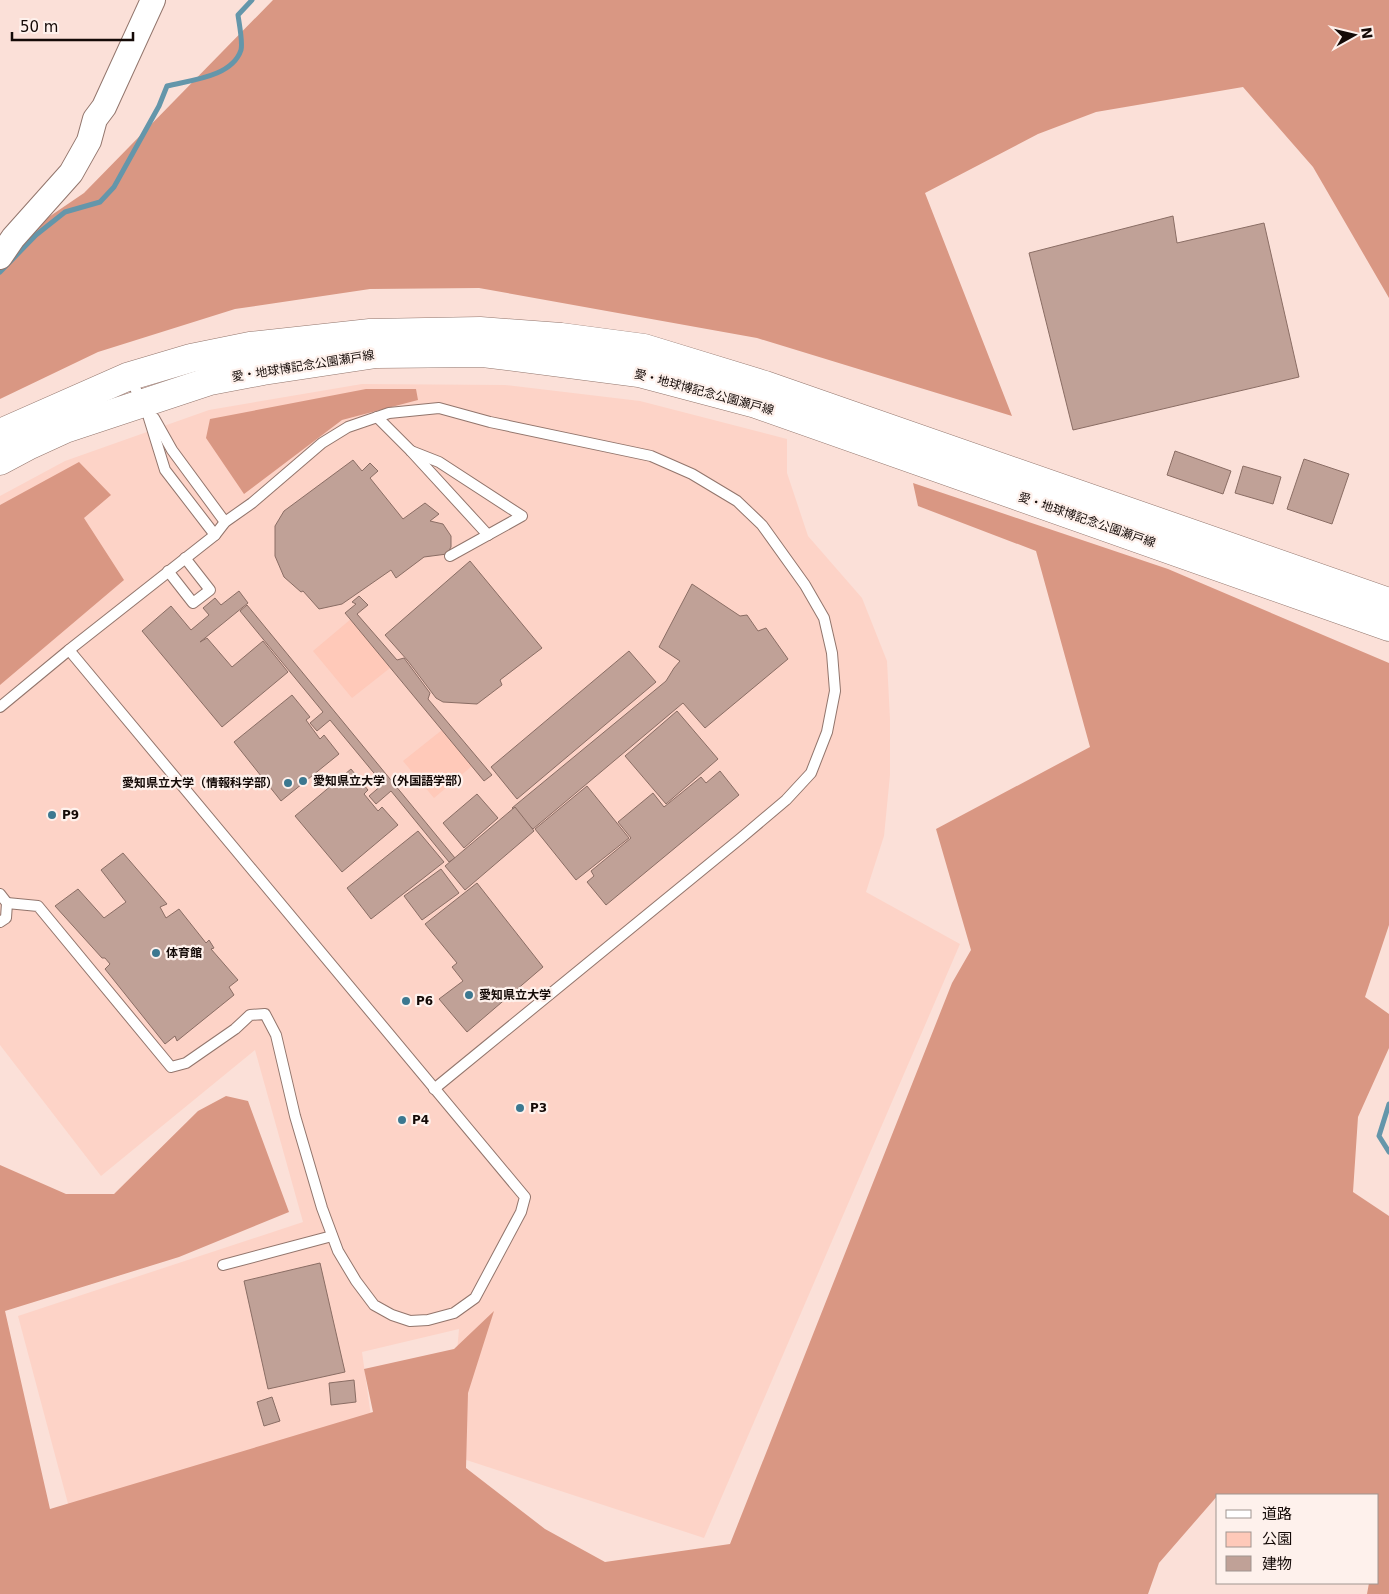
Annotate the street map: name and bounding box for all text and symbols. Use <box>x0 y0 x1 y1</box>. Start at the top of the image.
scale bar <box>12 10 134 42</box>
north arrow <box>1329 10 1379 60</box>
text: 50 m <box>20 18 58 36</box>
text: N <box>1358 26 1376 40</box>
street label: 愛・地球博記念公園瀬戸線 <box>231 348 375 384</box>
street label: 愛・地球博記念公園瀬戸線 <box>633 367 775 417</box>
street label: 愛・地球博記念公園瀬戸線 <box>1017 490 1157 550</box>
place label: 愛知県立大学（外国語学部） <box>313 774 469 788</box>
marker: 愛知県立大学（外国語学部） <box>297 775 309 787</box>
place label: 愛知県立大学（情報科学部） <box>122 776 278 790</box>
marker: 愛知県立大学（情報科学部） <box>282 777 294 789</box>
place label: P9 <box>62 808 79 822</box>
marker: P9 <box>46 809 58 821</box>
place label: 体育館 <box>166 946 202 960</box>
marker: 体育館 <box>150 947 162 959</box>
place label: 愛知県立大学 <box>479 988 551 1002</box>
marker: 愛知県立大学 <box>463 989 475 1001</box>
place label: P6 <box>416 994 433 1008</box>
marker: P6 <box>400 995 412 1007</box>
place label: P3 <box>530 1101 547 1115</box>
marker: P3 <box>514 1102 526 1114</box>
place label: P4 <box>412 1113 429 1127</box>
marker: P4 <box>396 1114 408 1126</box>
legend <box>1216 1494 1379 1584</box>
text: 道路 <box>1262 1505 1292 1523</box>
text: 公園 <box>1262 1530 1292 1548</box>
text: 建物 <box>1262 1555 1292 1573</box>

